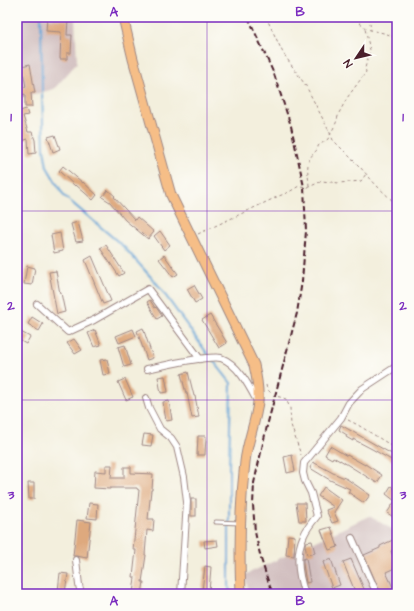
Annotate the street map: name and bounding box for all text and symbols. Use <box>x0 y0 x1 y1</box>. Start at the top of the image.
text: A <box>110 3 119 21</box>
text: B <box>295 3 305 21</box>
north arrow <box>336 38 376 78</box>
text: N <box>340 56 356 71</box>
text: 1 <box>10 108 12 126</box>
text: 1 <box>402 108 404 126</box>
text: 2 <box>6 297 15 315</box>
text: 2 <box>398 297 407 315</box>
text: 3 <box>7 486 15 504</box>
text: 3 <box>399 486 407 504</box>
text: A <box>110 592 119 610</box>
text: B <box>295 592 305 610</box>

